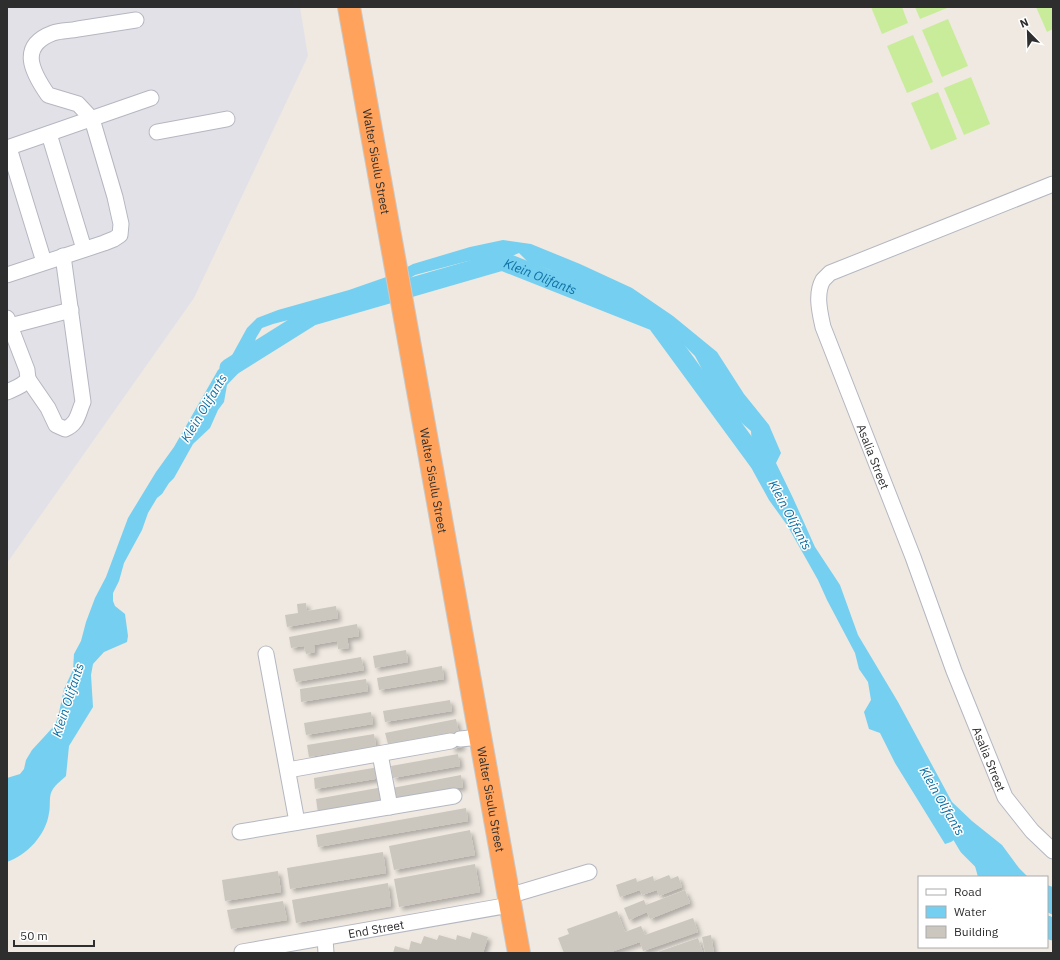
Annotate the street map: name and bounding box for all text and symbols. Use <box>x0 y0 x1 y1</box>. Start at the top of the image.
north arrow <box>1008 12 1048 52</box>
text: N <box>1018 15 1031 31</box>
street label: Walter Sisulu Street <box>360 108 394 215</box>
water label: Klein Olifants <box>501 254 579 298</box>
water label: Klein Olifants <box>177 371 231 445</box>
street label: Asalia Street <box>854 422 893 491</box>
street label: Walter Sisulu Street <box>417 427 451 534</box>
water label: Klein Olifants <box>764 477 816 553</box>
water label: Klein Olifants <box>48 661 88 739</box>
street label: Asalia Street <box>970 724 1009 793</box>
street label: Walter Sisulu Street <box>475 745 508 853</box>
water label: Klein Olifants <box>915 764 969 838</box>
legend <box>918 876 1048 948</box>
text: Road <box>954 884 982 899</box>
text: Water <box>954 904 987 919</box>
street label: End Street <box>347 916 405 941</box>
scale bar <box>14 922 94 948</box>
text: Building <box>954 924 999 939</box>
text: 50 m <box>20 928 48 943</box>

